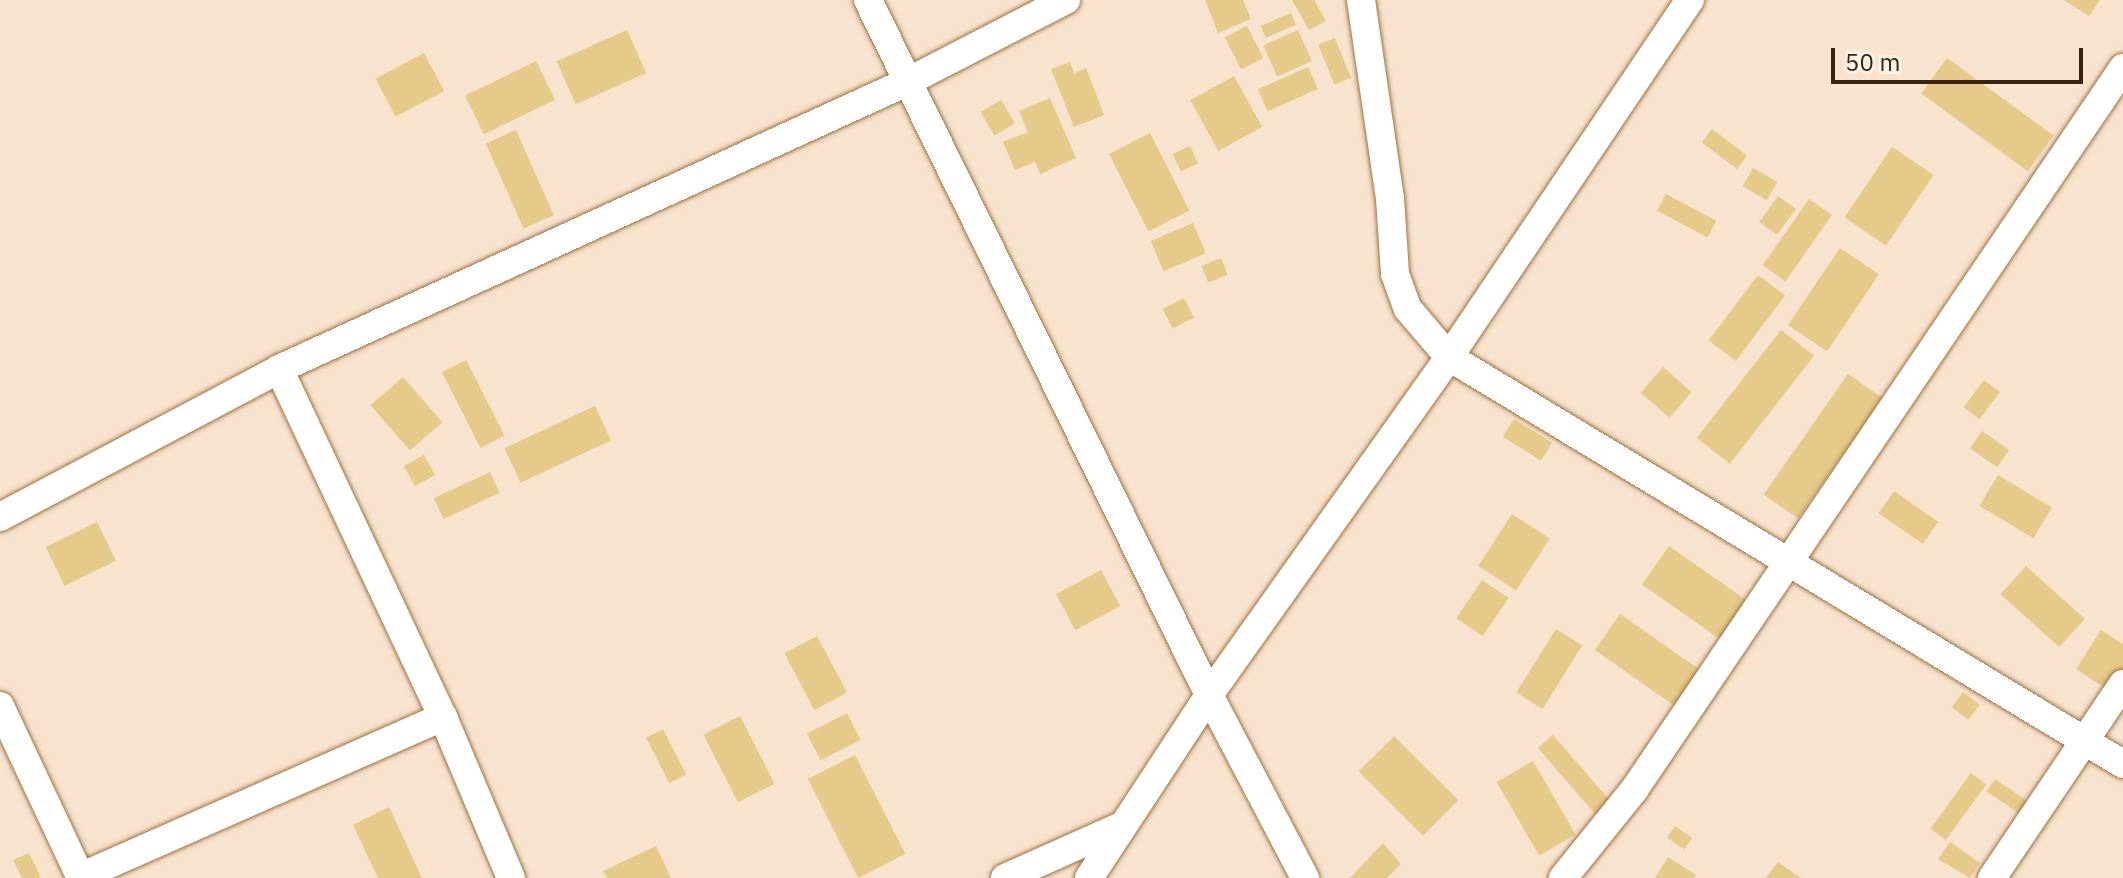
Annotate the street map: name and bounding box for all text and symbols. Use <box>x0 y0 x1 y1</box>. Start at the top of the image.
scale bar <box>1835 32 2087 82</box>
text: 50 m <box>1845 46 1900 78</box>

